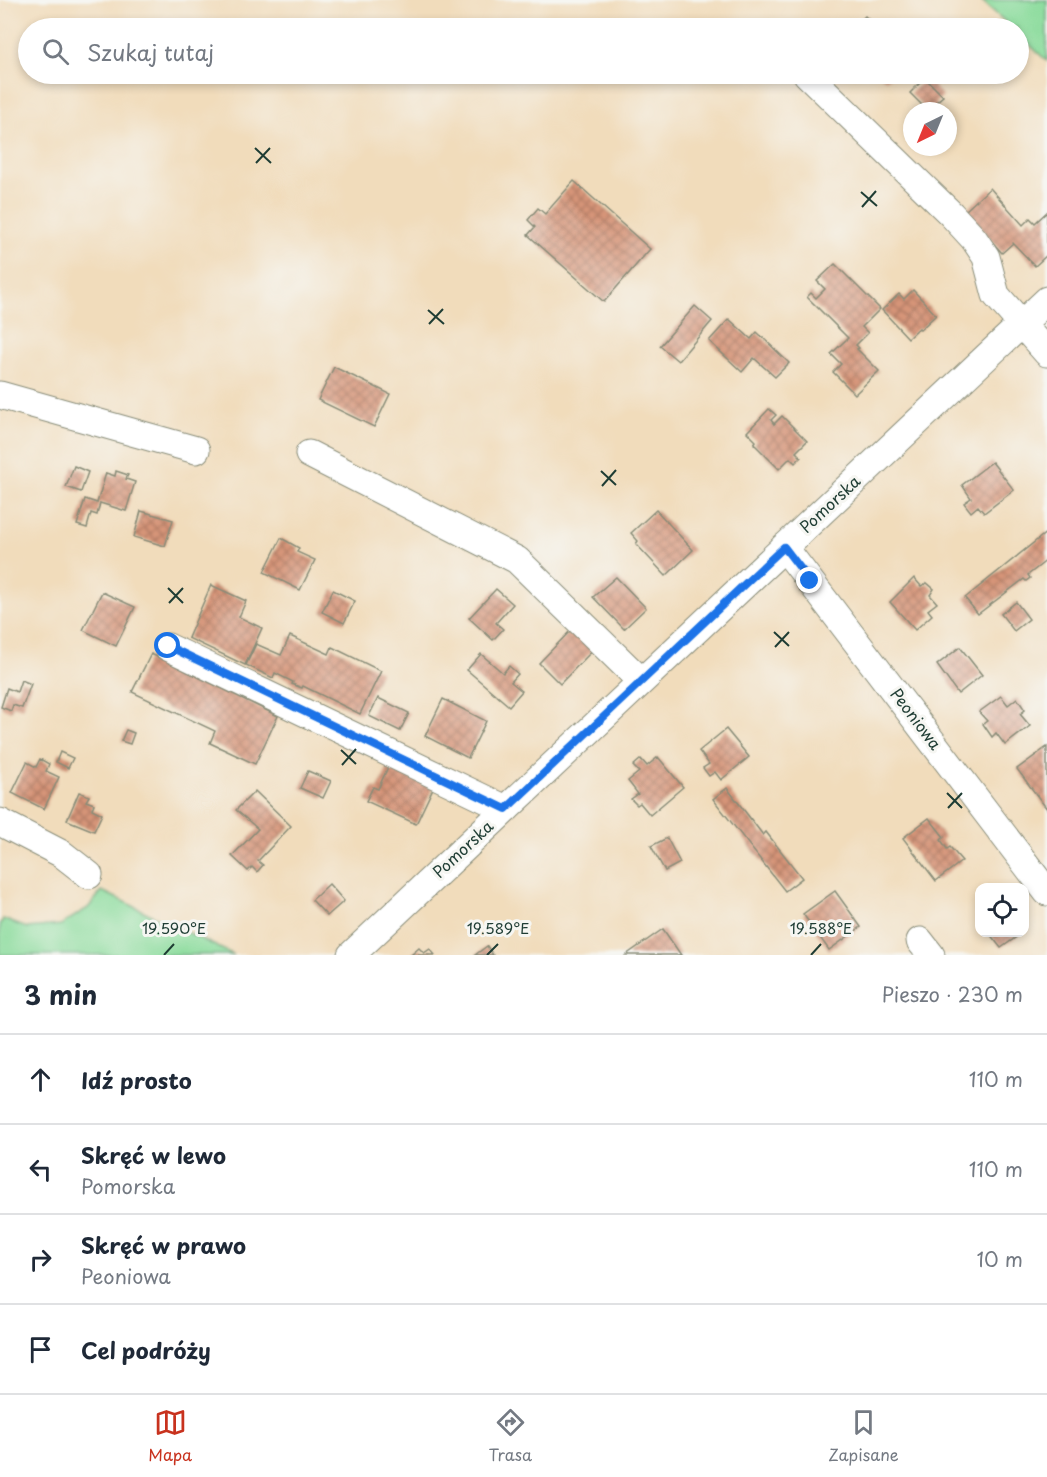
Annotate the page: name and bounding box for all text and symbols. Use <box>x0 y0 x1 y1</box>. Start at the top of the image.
search box <box>18 18 1029 84</box>
icon: search <box>39 35 72 68</box>
text: Szukaj tutaj <box>87 35 214 68</box>
north arrow <box>903 102 957 156</box>
street label: Pomorska <box>794 469 865 538</box>
route end <box>796 567 822 593</box>
route start <box>154 632 180 658</box>
street label: Peoniowa <box>886 682 948 754</box>
street label: Pomorska <box>427 814 498 883</box>
map controls <box>975 883 1029 937</box>
button: locate <box>975 883 1029 937</box>
text: 19.590°E <box>142 916 206 939</box>
text: 19.589°E <box>467 916 529 939</box>
text: 19.588°E <box>790 916 852 939</box>
text: 3 min <box>24 975 97 1014</box>
text: Pieszo · 230 m <box>882 979 1023 1009</box>
icon: ahead <box>24 1063 57 1096</box>
text: Idź prosto <box>81 1063 192 1096</box>
text: 110 m <box>969 1064 1023 1094</box>
text: Skręć w lewo <box>81 1138 226 1171</box>
icon: left <box>24 1153 57 1186</box>
text: 110 m <box>969 1154 1023 1184</box>
text: Pomorska <box>81 1171 175 1201</box>
text: Skręć w prawo <box>81 1228 246 1261</box>
icon: right <box>24 1243 57 1276</box>
text: 10 m <box>976 1244 1023 1274</box>
text: Peoniowa <box>81 1261 171 1291</box>
icon: arrive <box>24 1333 57 1366</box>
text: Cel podróży <box>81 1333 211 1366</box>
tab: Mapa <box>148 1406 192 1466</box>
tab: Trasa <box>489 1406 532 1466</box>
tab: Zapisane <box>828 1406 899 1466</box>

